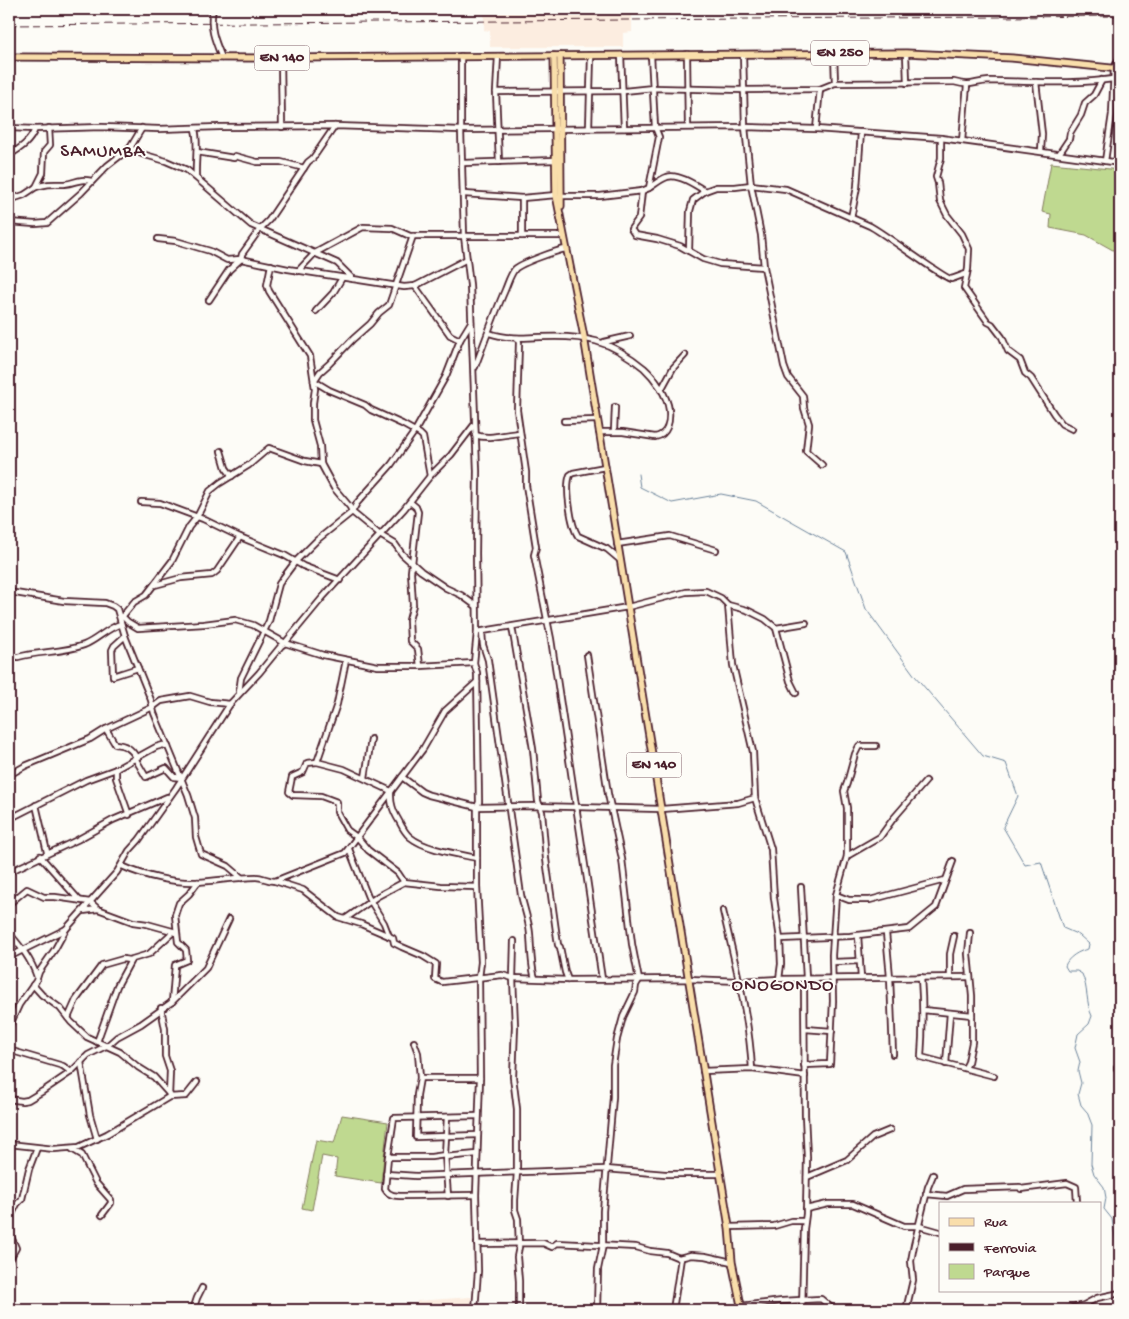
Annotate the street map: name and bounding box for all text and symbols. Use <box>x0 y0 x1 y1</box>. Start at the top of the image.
road number: EN 250 <box>811 40 869 66</box>
road number: EN 140 <box>254 46 310 70</box>
district label: SAMUMBA <box>60 141 146 164</box>
road number: EN 140 <box>626 752 682 778</box>
district label: ONOGONDO <box>732 975 834 998</box>
legend <box>939 1202 1102 1292</box>
text: Rua <box>984 1214 1008 1232</box>
text: Ferrovia <box>983 1240 1037 1258</box>
text: Parque <box>983 1264 1030 1282</box>

